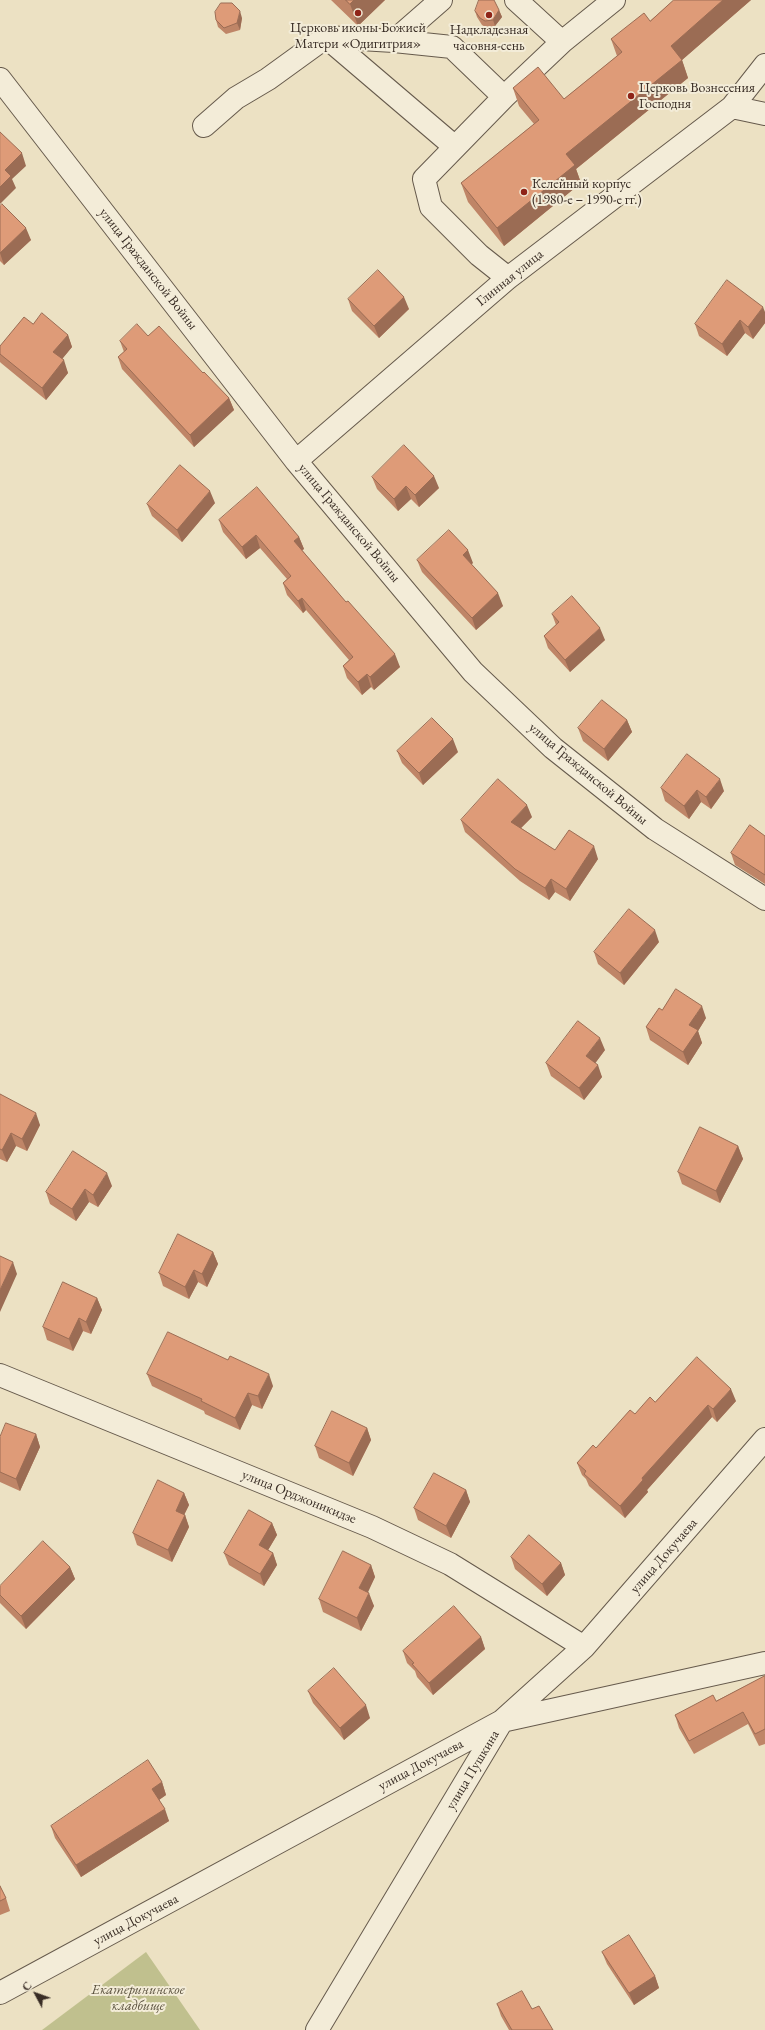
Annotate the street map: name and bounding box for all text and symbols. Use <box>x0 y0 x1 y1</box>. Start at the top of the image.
marker: Церковь иконы Божией Матери «Одигитрия» <box>353 8 363 18</box>
marker: Надкладезная часовня-сень <box>484 10 494 20</box>
place label: Церковь иконы Божией Матери «Одигитрия» <box>290 20 426 52</box>
place label: Надкладезная часовня-сень <box>450 22 528 54</box>
place label: Церковь Вознесения Господня <box>639 80 755 112</box>
marker: Церковь Вознесения Господня <box>626 91 636 101</box>
place label: Келейный корпус (1980-е – 1990-е гг.) <box>532 176 642 208</box>
marker: Келейный корпус (1980-е – 1990-е гг.) <box>519 187 529 197</box>
street label: улица Гражданской Войны <box>95 205 201 333</box>
street label: Глинная улица <box>473 246 547 310</box>
street label: улица Гражданской Войны <box>294 460 404 586</box>
street label: улица Гражданской Войны <box>525 719 651 829</box>
street label: улица Орджоникидзе <box>239 1466 359 1528</box>
street label: улица Докучаева <box>627 1515 701 1597</box>
street label: улица Пушкина <box>443 1727 503 1813</box>
street label: улица Докучаева <box>376 1736 466 1794</box>
street label: улица Докучаева <box>91 1891 181 1949</box>
north arrow <box>16 1974 56 2014</box>
text: С <box>19 1979 35 1994</box>
park label: Екатерининское кладбище <box>92 1982 184 2014</box>

